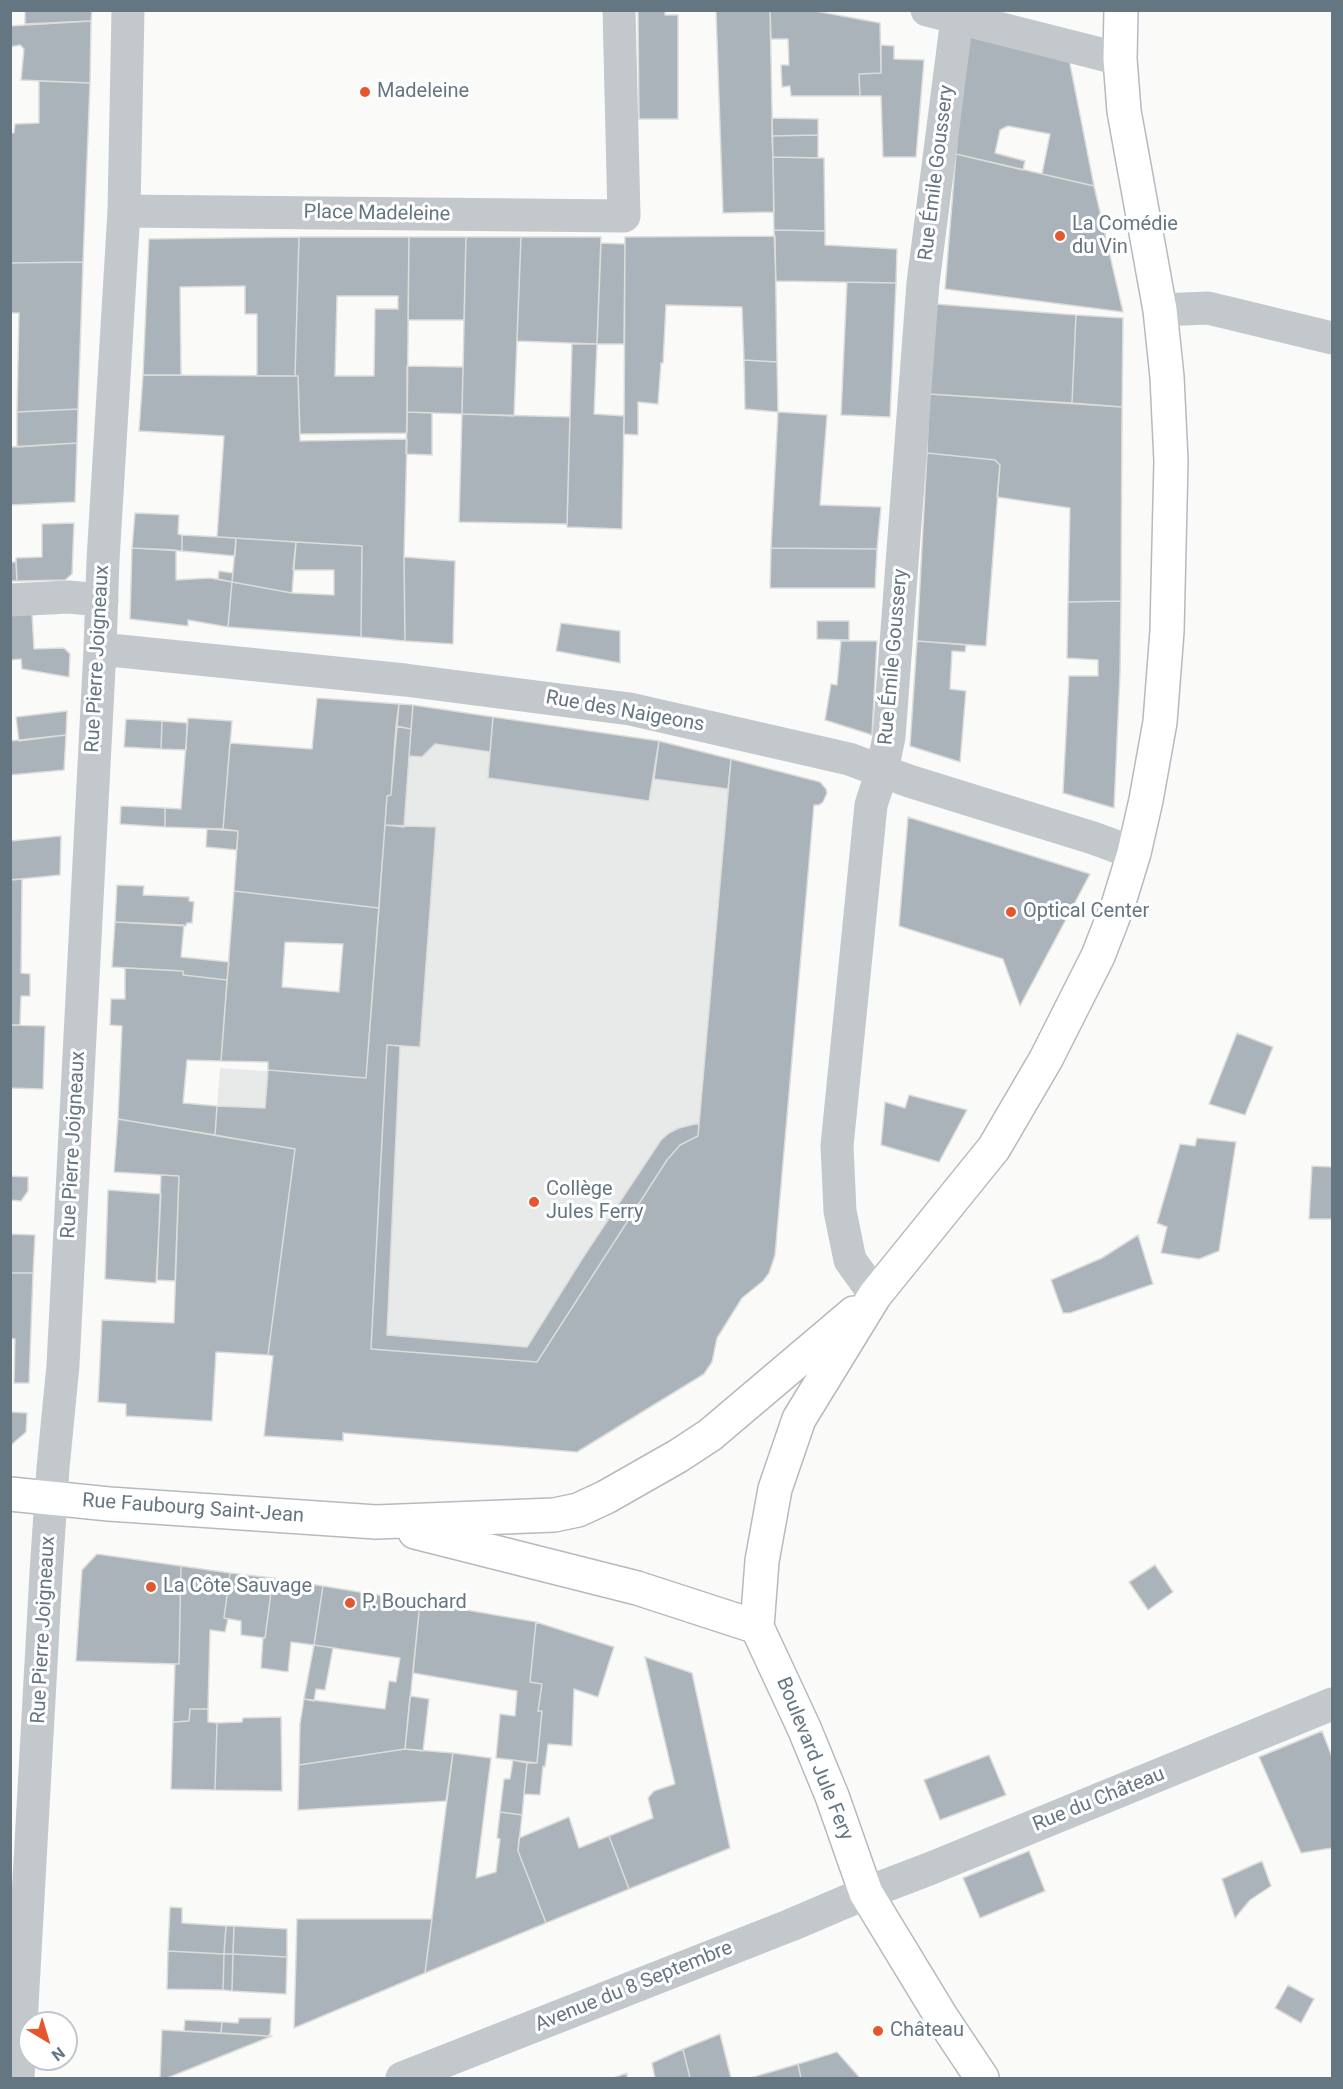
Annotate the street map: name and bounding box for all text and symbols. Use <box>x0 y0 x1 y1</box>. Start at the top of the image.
place label: Madeleine <box>377 80 469 104</box>
street label: Rue Émile Goussery <box>914 84 960 262</box>
marker: Madeleine <box>358 85 372 99</box>
street label: Place Madeleine <box>304 201 450 227</box>
place label: La Comédie du Vin <box>1072 213 1178 260</box>
marker: La Comédie du Vin <box>1053 229 1067 243</box>
street label: Rue Pierre Joigneaux <box>81 565 115 753</box>
street label: Rue Émile Goussery <box>874 568 914 746</box>
street label: Rue des Naigeons <box>544 686 706 738</box>
place label: Optical Center <box>1023 900 1149 924</box>
marker: Optical Center <box>1004 905 1018 919</box>
street label: Rue Pierre Joigneaux <box>57 1051 91 1239</box>
place label: Collège Jules Ferry <box>546 1178 643 1225</box>
marker: Collège Jules Ferry <box>527 1195 541 1209</box>
street label: Rue Faubourg Saint-Jean <box>81 1489 305 1529</box>
street label: Rue Pierre Joigneaux <box>27 1536 61 1724</box>
place label: La Côte Sauvage <box>163 1575 312 1599</box>
marker: La Côte Sauvage <box>144 1580 158 1594</box>
place label: P. Bouchard <box>362 1591 467 1615</box>
marker: P. Bouchard <box>343 1596 357 1610</box>
street label: Boulevard Jule Fery <box>770 1674 858 1844</box>
street label: Rue du Château <box>1030 1763 1168 1837</box>
street label: Avenue du 8 Septembre <box>532 1936 736 2038</box>
north arrow <box>18 2011 78 2071</box>
place label: Château <box>890 2019 964 2043</box>
marker: Château <box>871 2024 885 2038</box>
text: N <box>48 2043 68 2065</box>

